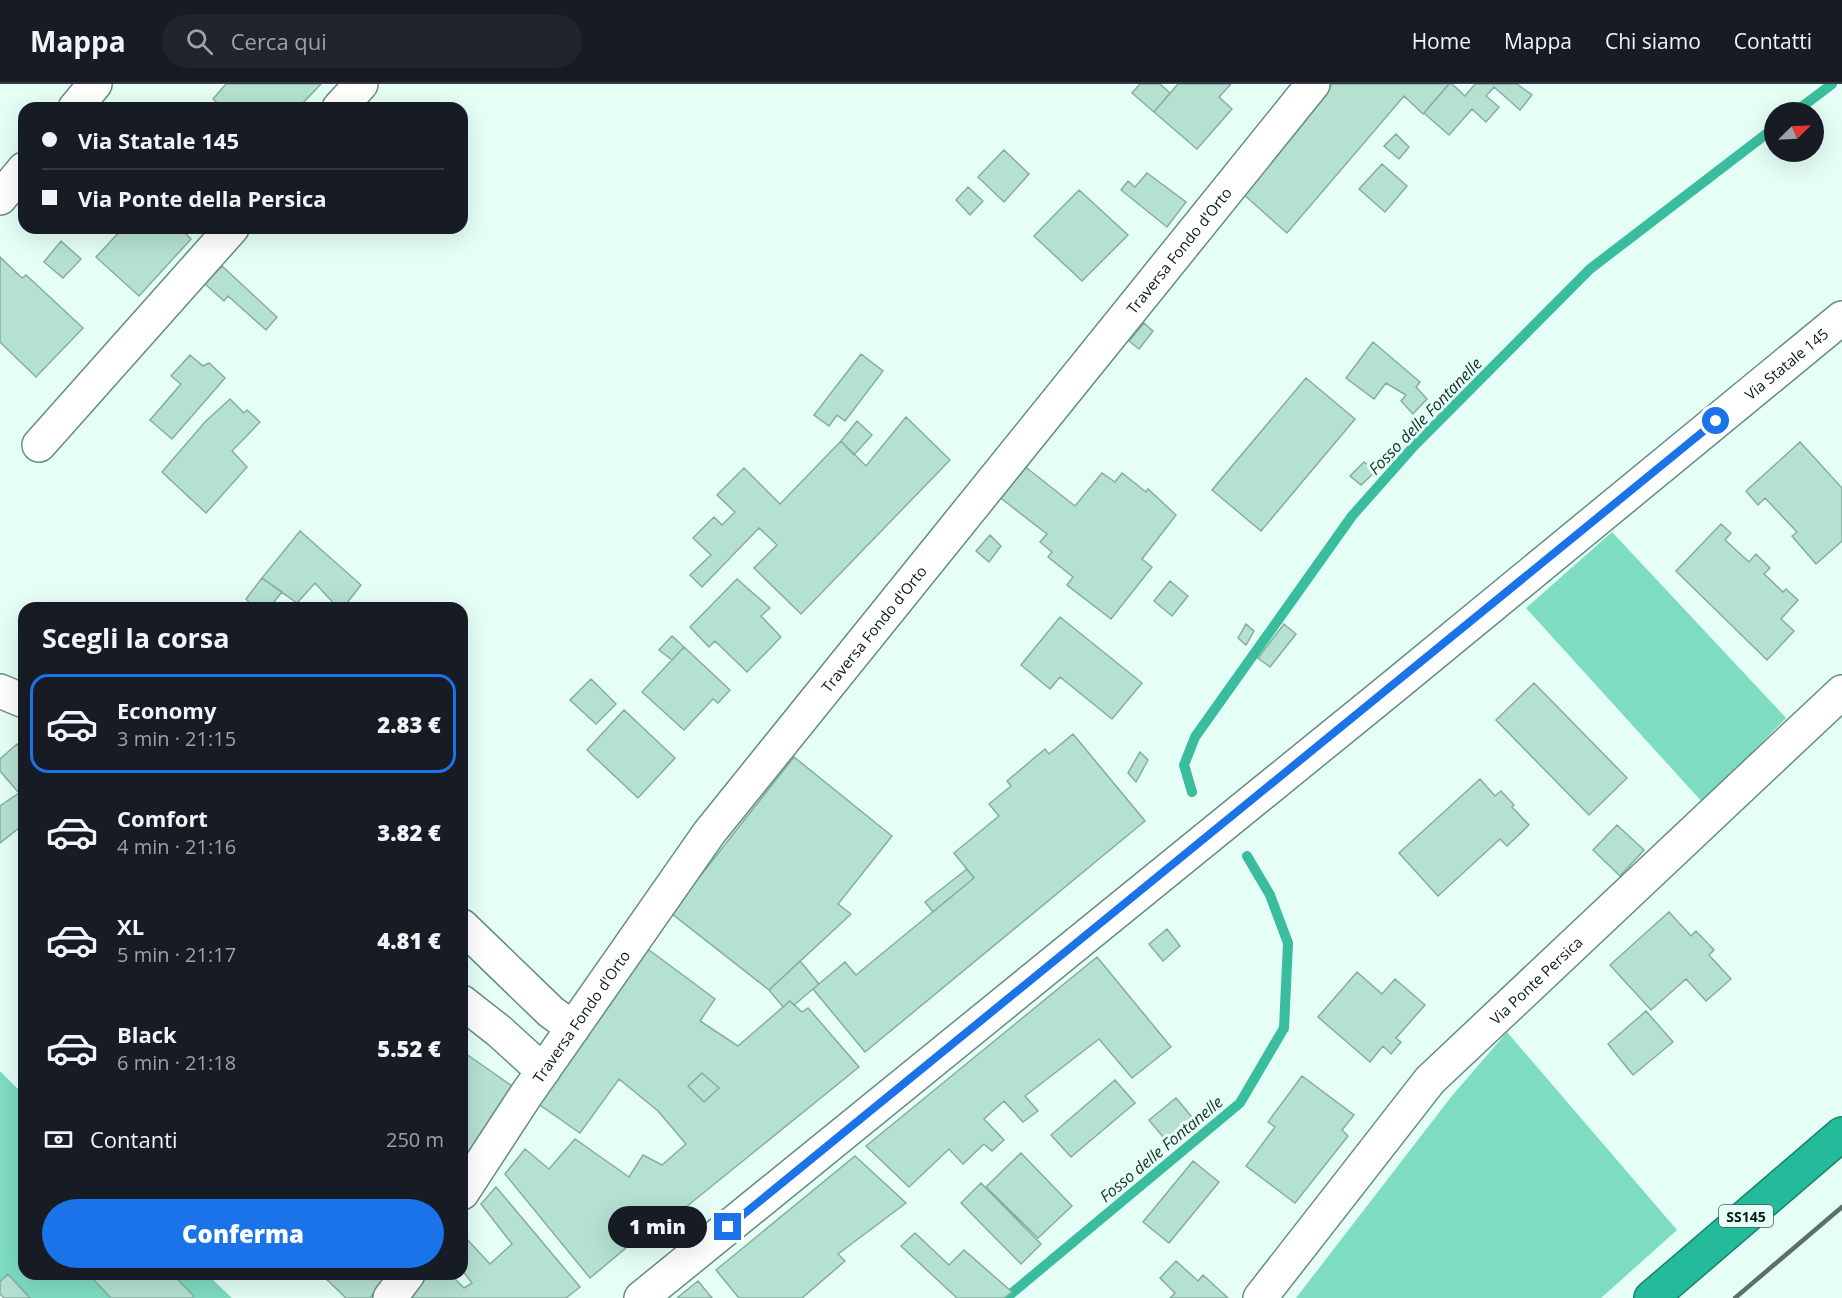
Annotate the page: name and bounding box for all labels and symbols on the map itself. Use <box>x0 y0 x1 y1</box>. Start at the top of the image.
north arrow <box>1764 102 1824 162</box>
street label: Traversa Fondo d'Orto <box>1122 183 1236 318</box>
street label: Via Statale 145 <box>1740 324 1832 404</box>
water label: Fosso delle Fontanelle <box>1363 353 1487 479</box>
route start <box>1702 407 1729 434</box>
street label: Traversa Fondo d'Orto <box>817 561 931 696</box>
street label: Via Ponte Persica <box>1485 932 1587 1029</box>
street label: Traversa Fondo d'Orto <box>528 946 634 1086</box>
water label: Fosso delle Fontanelle <box>1095 1091 1227 1207</box>
road number: SS145 <box>1719 1205 1773 1227</box>
callout: 1 min <box>608 1206 707 1248</box>
route end <box>714 1213 741 1240</box>

